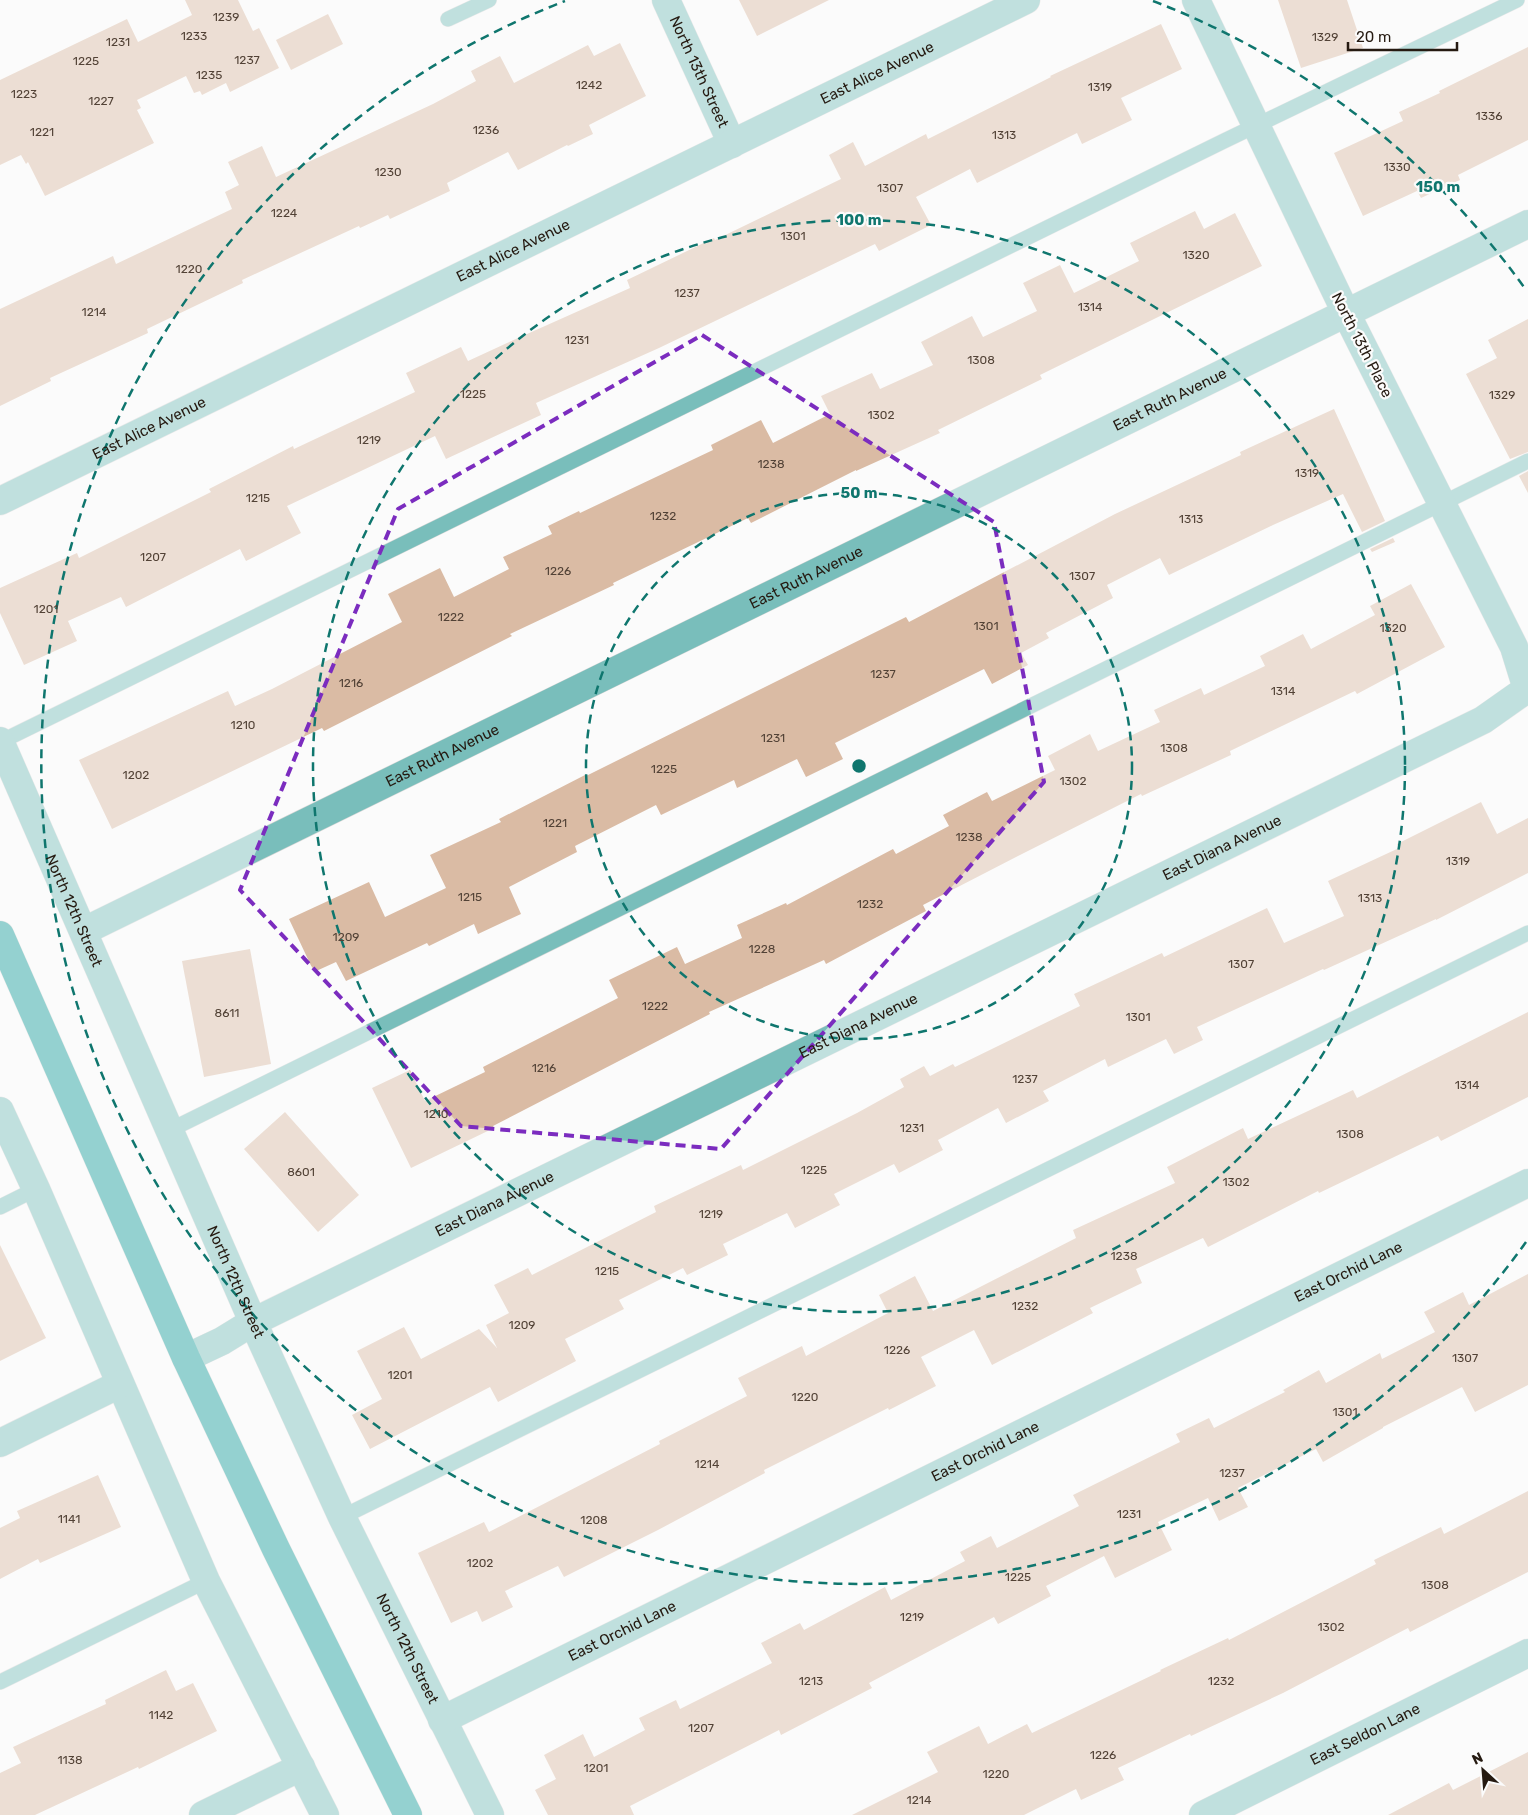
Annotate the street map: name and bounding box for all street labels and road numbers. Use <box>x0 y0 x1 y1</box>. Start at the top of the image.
street label: North 13th Street <box>666 13 732 131</box>
street label: East Alice Avenue <box>817 37 937 108</box>
street label: East Alice Avenue <box>453 215 573 286</box>
street label: North 13th Place <box>1328 289 1396 401</box>
street label: East Ruth Avenue <box>1110 364 1230 435</box>
street label: East Alice Avenue <box>89 393 209 463</box>
street label: East Ruth Avenue <box>746 542 866 613</box>
street label: East Ruth Avenue <box>383 720 502 791</box>
street label: East Diana Avenue <box>1160 811 1284 884</box>
street label: North 12th Street <box>41 852 106 970</box>
street label: East Diana Avenue <box>796 989 921 1062</box>
street label: East Diana Avenue <box>432 1167 557 1240</box>
street label: North 12th Street <box>203 1223 268 1341</box>
street label: East Orchid Lane <box>1291 1238 1405 1306</box>
street label: East Orchid Lane <box>928 1417 1042 1486</box>
street label: North 12th Street <box>372 1591 442 1707</box>
street label: East Orchid Lane <box>565 1597 679 1665</box>
street label: East Seldon Lane <box>1307 1699 1423 1769</box>

